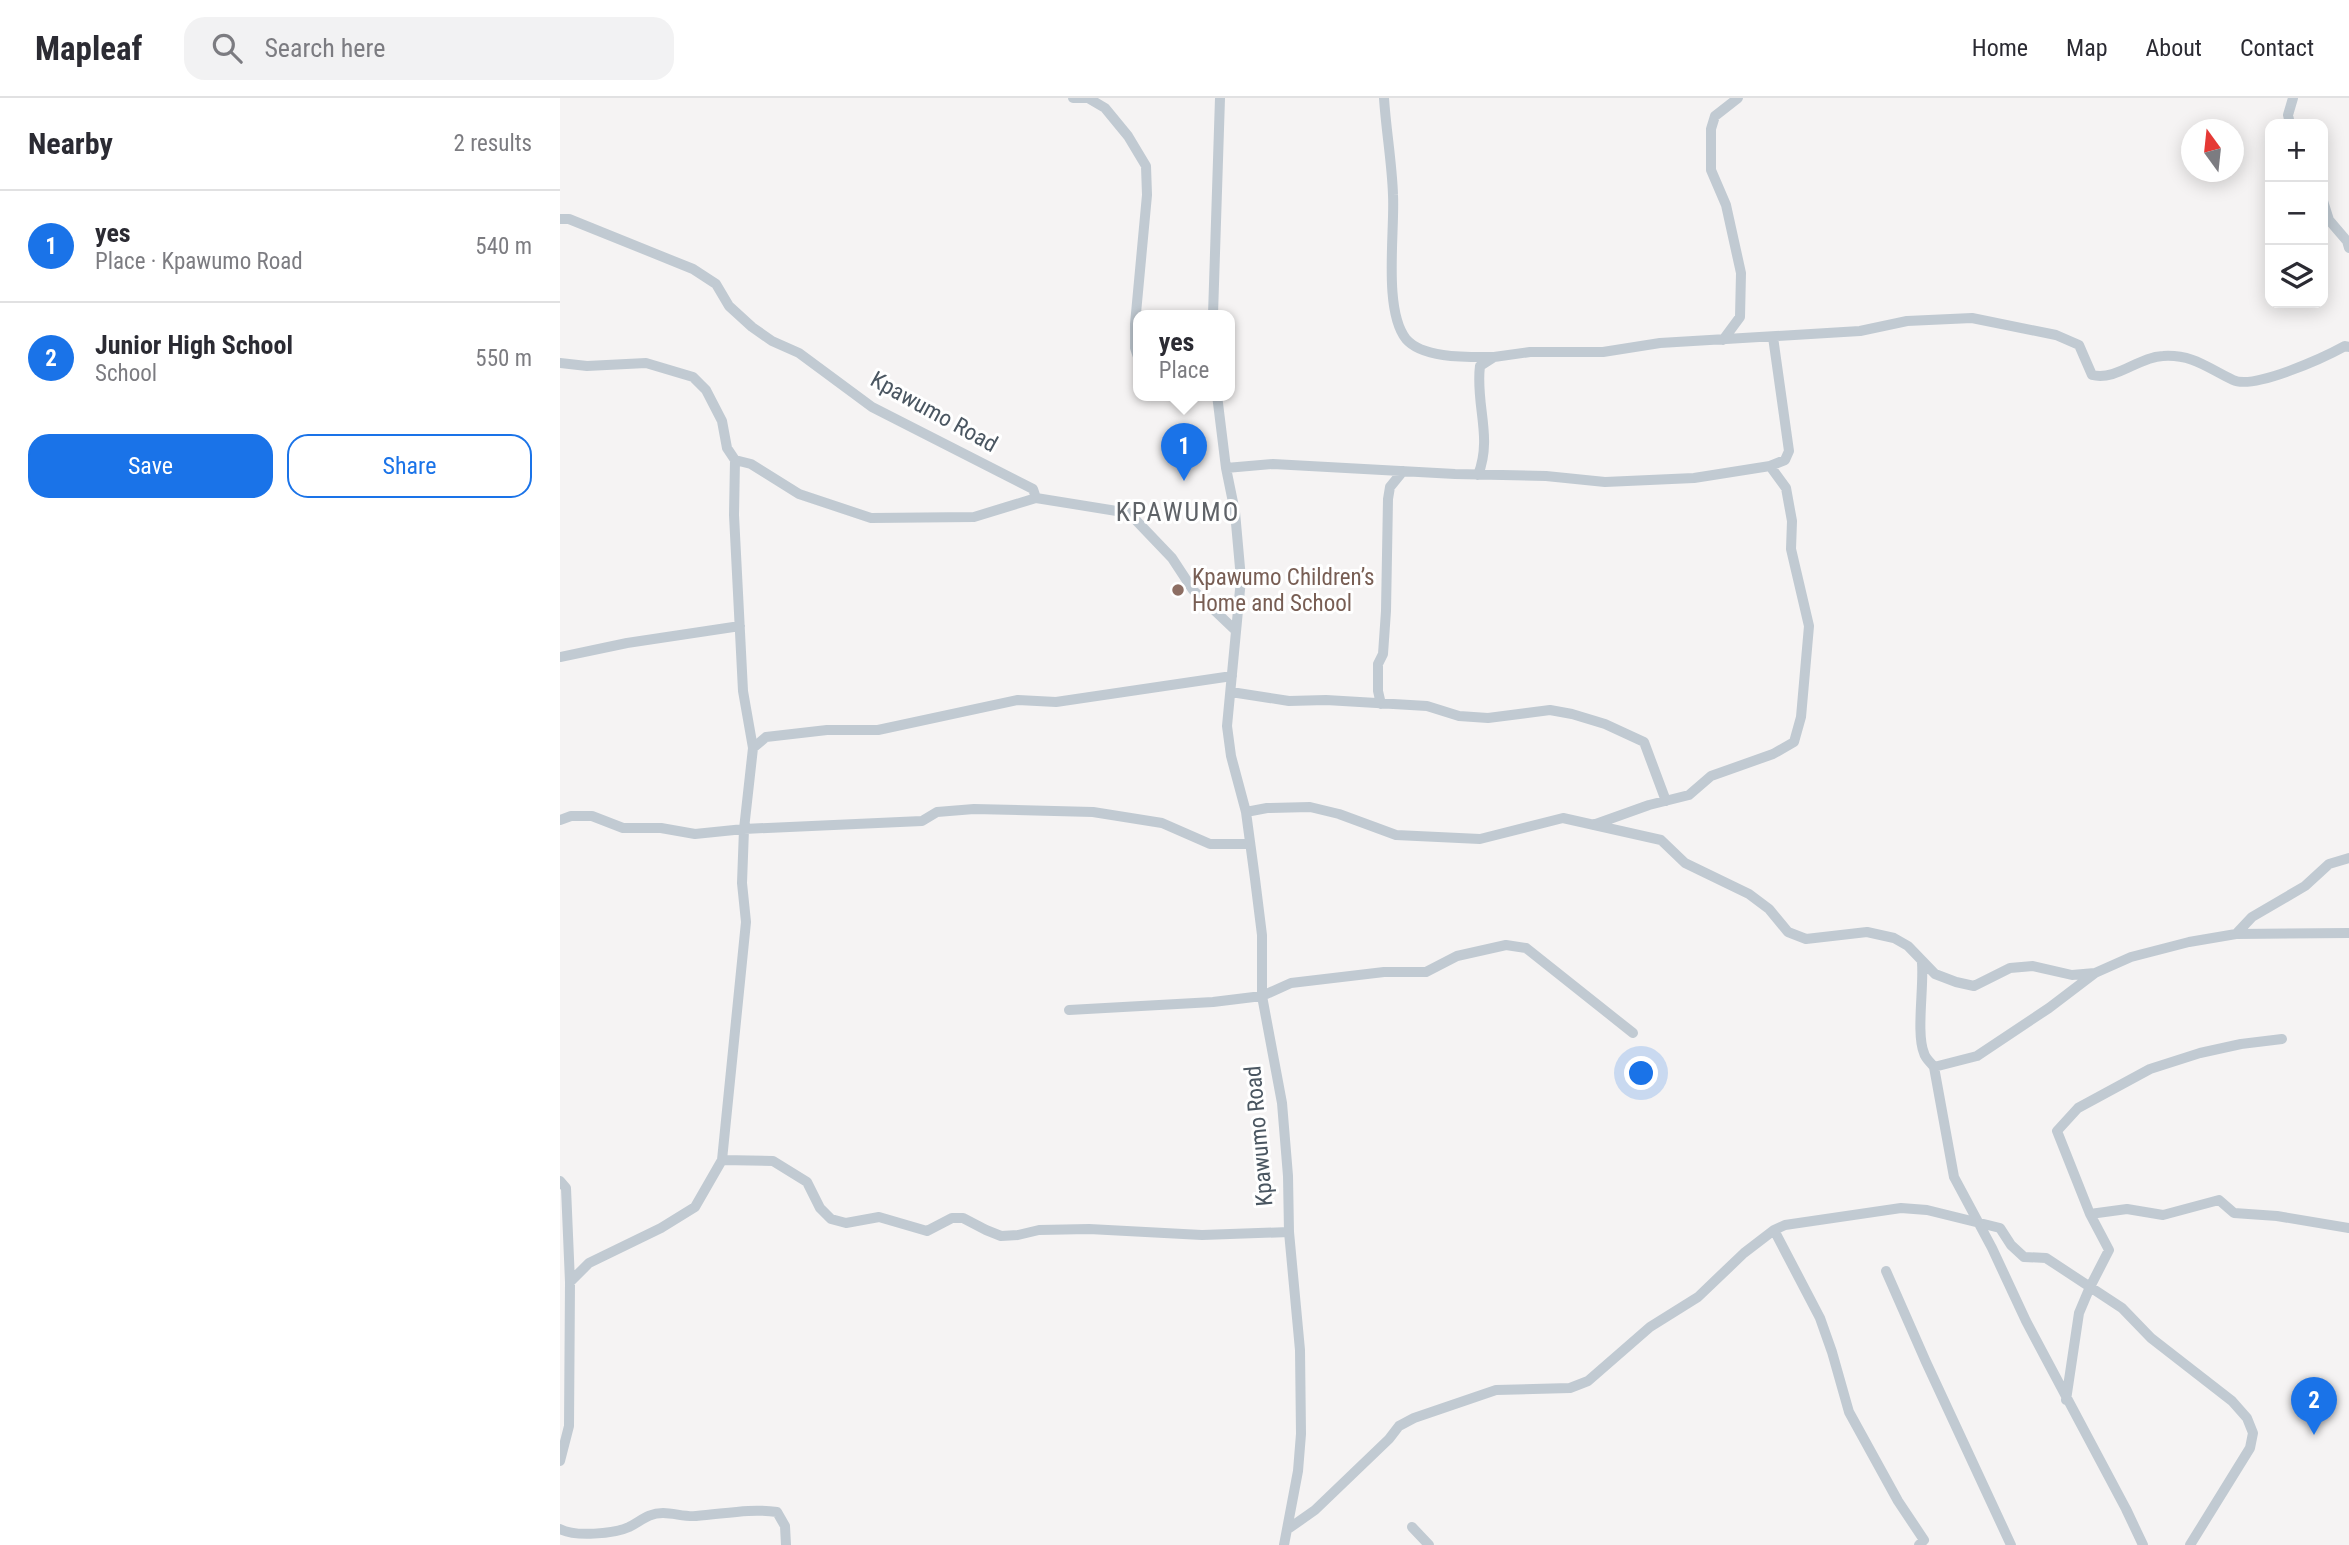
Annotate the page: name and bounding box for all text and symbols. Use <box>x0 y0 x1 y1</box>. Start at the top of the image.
search box <box>184 17 674 80</box>
text: Mapleaf <box>35 29 142 68</box>
icon: search <box>208 29 246 67</box>
text: Search here <box>264 33 385 63</box>
text: Home <box>1972 34 2028 62</box>
text: Map <box>2066 34 2108 62</box>
text: About <box>2146 34 2202 62</box>
text: Contact <box>2240 34 2314 62</box>
north arrow <box>2181 119 2244 182</box>
map controls <box>2265 119 2328 308</box>
button: + <box>2265 119 2328 182</box>
text: Nearby <box>28 126 113 161</box>
text: 2 results <box>454 130 532 157</box>
button: − <box>2265 182 2328 245</box>
text: yes <box>95 218 131 248</box>
text: 1 <box>45 233 57 260</box>
text: 540 m <box>475 233 532 260</box>
button: layers <box>2265 245 2328 308</box>
text: Place · Kpawumo Road <box>95 248 303 275</box>
popup <box>1133 310 1235 401</box>
text: yes <box>1159 327 1194 357</box>
text: Junior High School <box>95 330 293 360</box>
text: 2 <box>45 345 57 372</box>
text: 550 m <box>475 345 532 372</box>
text: Place <box>1159 357 1209 384</box>
text: School <box>95 360 157 387</box>
street label: Kpawumo Road <box>866 366 1002 458</box>
pin: 1 <box>1161 423 1207 481</box>
button: Save <box>28 434 273 498</box>
button: Share <box>287 434 532 498</box>
district label: KPAWUMO <box>1116 497 1240 527</box>
place label: Kpawumo Children’s Home and School <box>1192 564 1375 617</box>
marker: Kpawumo Children’s Home and School <box>1170 582 1186 598</box>
your location <box>1624 1056 1658 1090</box>
street label: Kpawumo Road <box>1239 1065 1279 1207</box>
pin: 2 <box>2291 1377 2337 1435</box>

